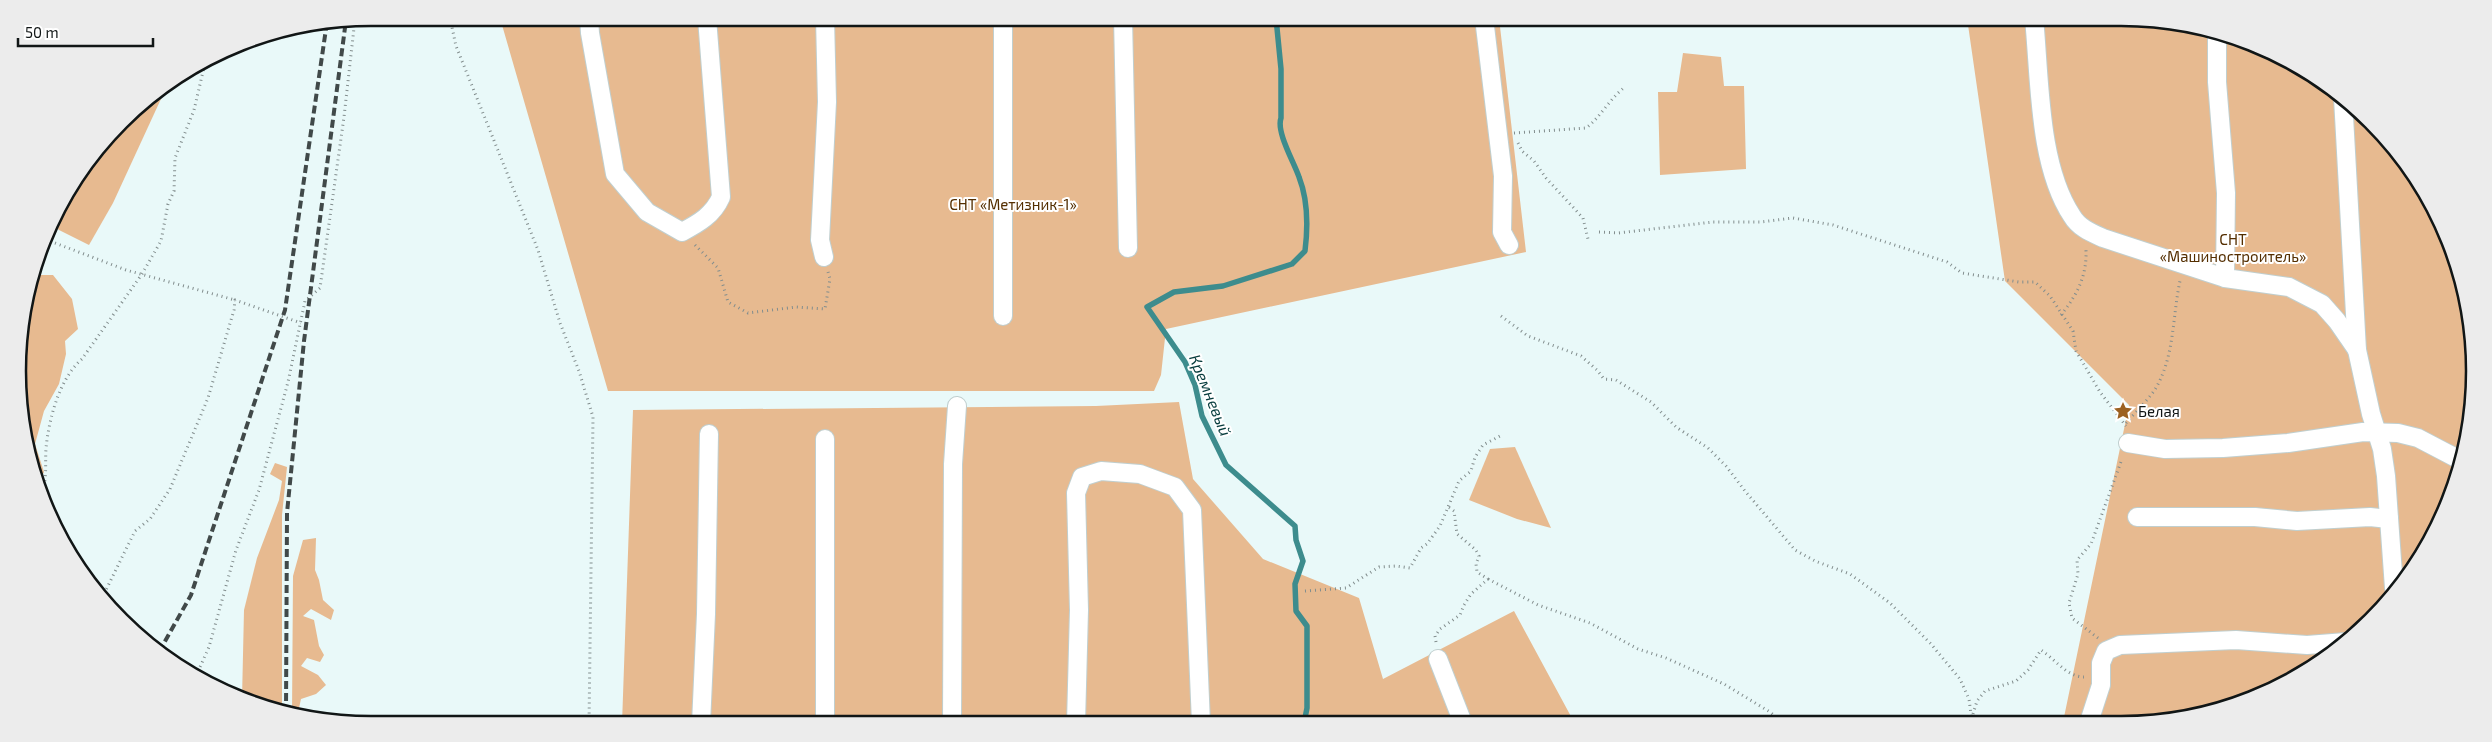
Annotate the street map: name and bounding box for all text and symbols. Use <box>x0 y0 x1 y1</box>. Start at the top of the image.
scale bar <box>18 15 152 47</box>
text: 50 m <box>25 23 59 41</box>
park label: СНТ «Метизник-1» <box>949 195 1077 213</box>
park label: СНТ «Машиностроитель» <box>2160 230 2306 265</box>
water label: Кремневый <box>1186 351 1236 439</box>
place icon: Белая <box>2112 400 2134 422</box>
place label: Белая <box>2138 402 2180 420</box>

